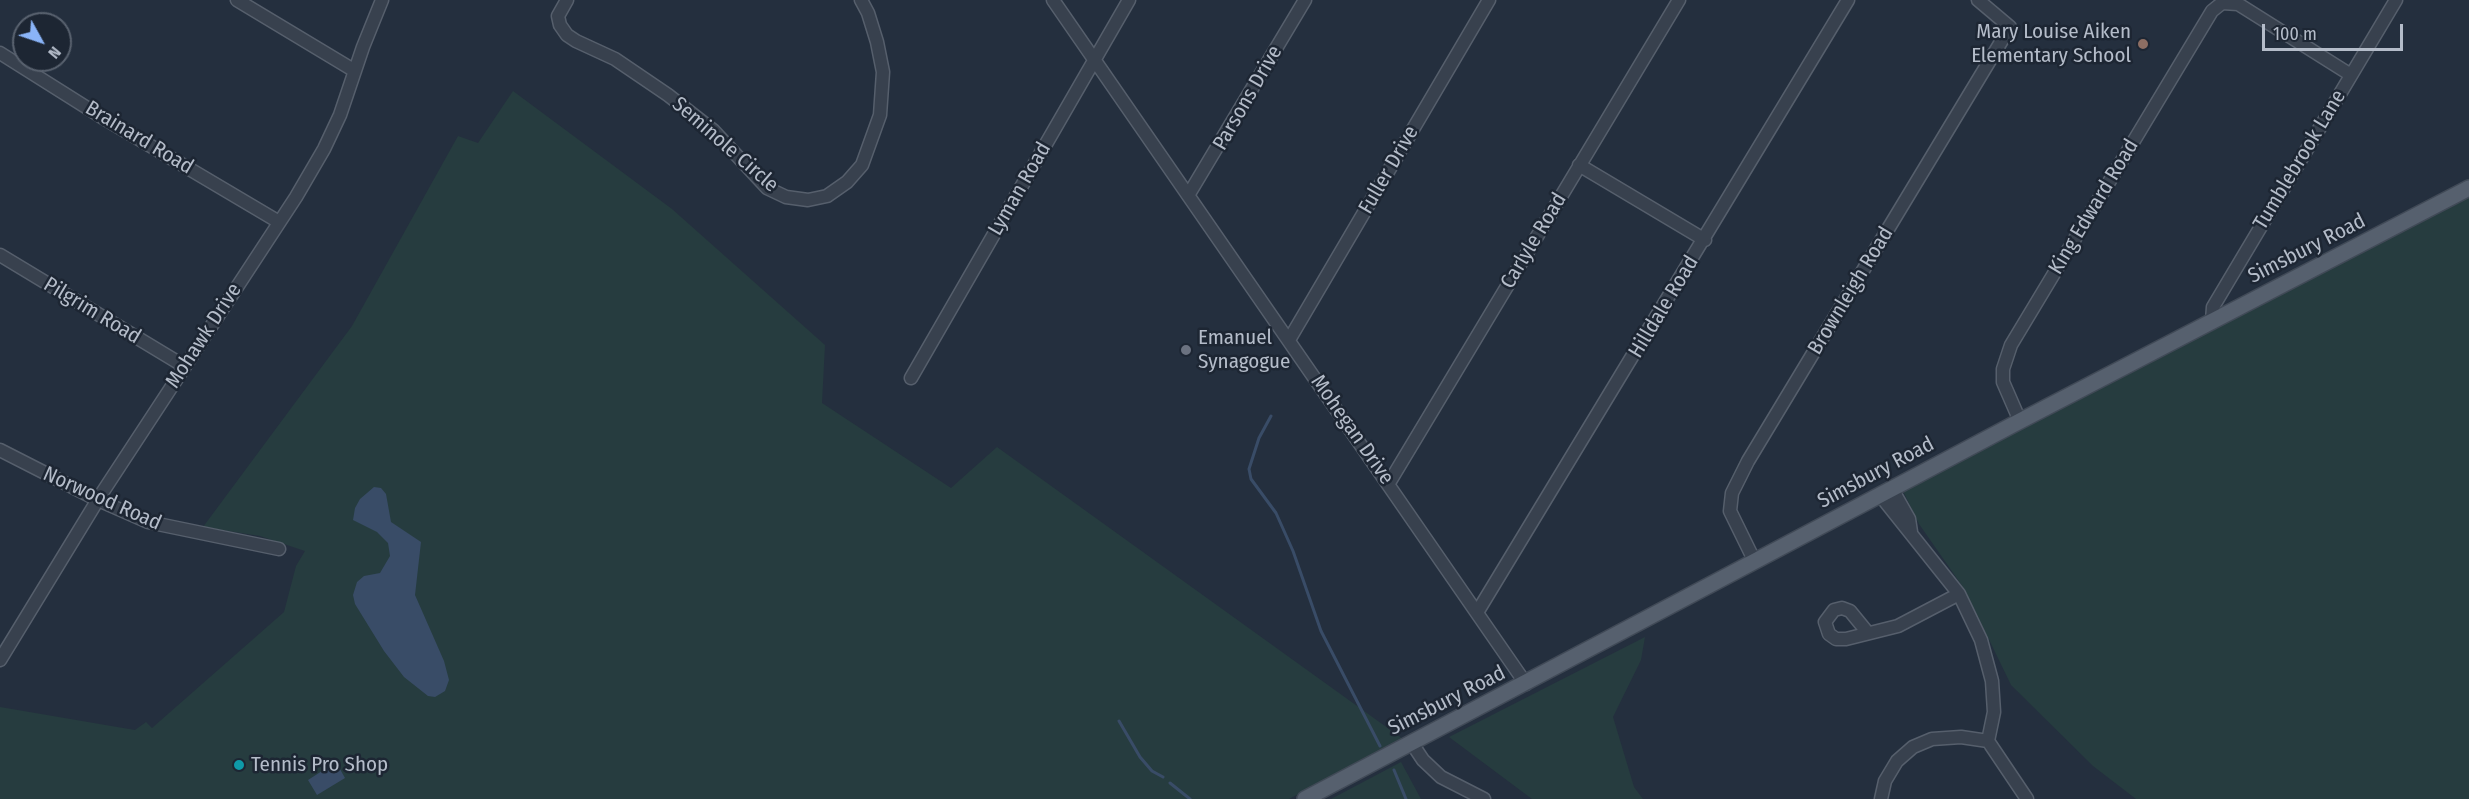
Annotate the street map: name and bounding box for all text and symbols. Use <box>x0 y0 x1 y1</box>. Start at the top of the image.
north arrow <box>12 12 72 72</box>
scale bar <box>2265 12 2406 50</box>
place label: Mary Louise Aiken Elementary School <box>1971 19 2131 69</box>
text: 100 m <box>2273 23 2317 45</box>
marker: Mary Louise Aiken Elementary School <box>2136 37 2150 51</box>
street label: Parsons Drive <box>1208 41 1288 155</box>
text: N <box>44 43 65 62</box>
street label: Tumblebrook Lane <box>2248 86 2352 234</box>
street label: Seminole Circle <box>667 92 783 198</box>
street label: Brainard Road <box>80 96 198 180</box>
street label: Fuller Drive <box>1354 121 1424 219</box>
street label: King Edward Road <box>2044 135 2144 279</box>
street label: Lyman Road <box>983 138 1057 240</box>
street label: Carlyle Road <box>1496 189 1572 293</box>
street label: Simsbury Road <box>2244 209 2370 289</box>
street label: Brownleigh Road <box>1803 223 1899 359</box>
street label: Hilldale Road <box>1624 251 1704 363</box>
street label: Pilgrim Road <box>39 272 145 350</box>
street label: Mohawk Drive <box>161 279 247 393</box>
place label: Emanuel Synagogue <box>1198 325 1290 375</box>
marker: Emanuel Synagogue <box>1179 343 1193 357</box>
street label: Mohegan Drive <box>1305 370 1399 490</box>
street label: Simsbury Road <box>1814 432 1938 514</box>
street label: Norwood Road <box>39 462 165 536</box>
street label: Simsbury Road <box>1384 661 1510 741</box>
place label: Tennis Pro Shop <box>251 752 388 778</box>
marker: Tennis Pro Shop <box>232 758 246 772</box>

